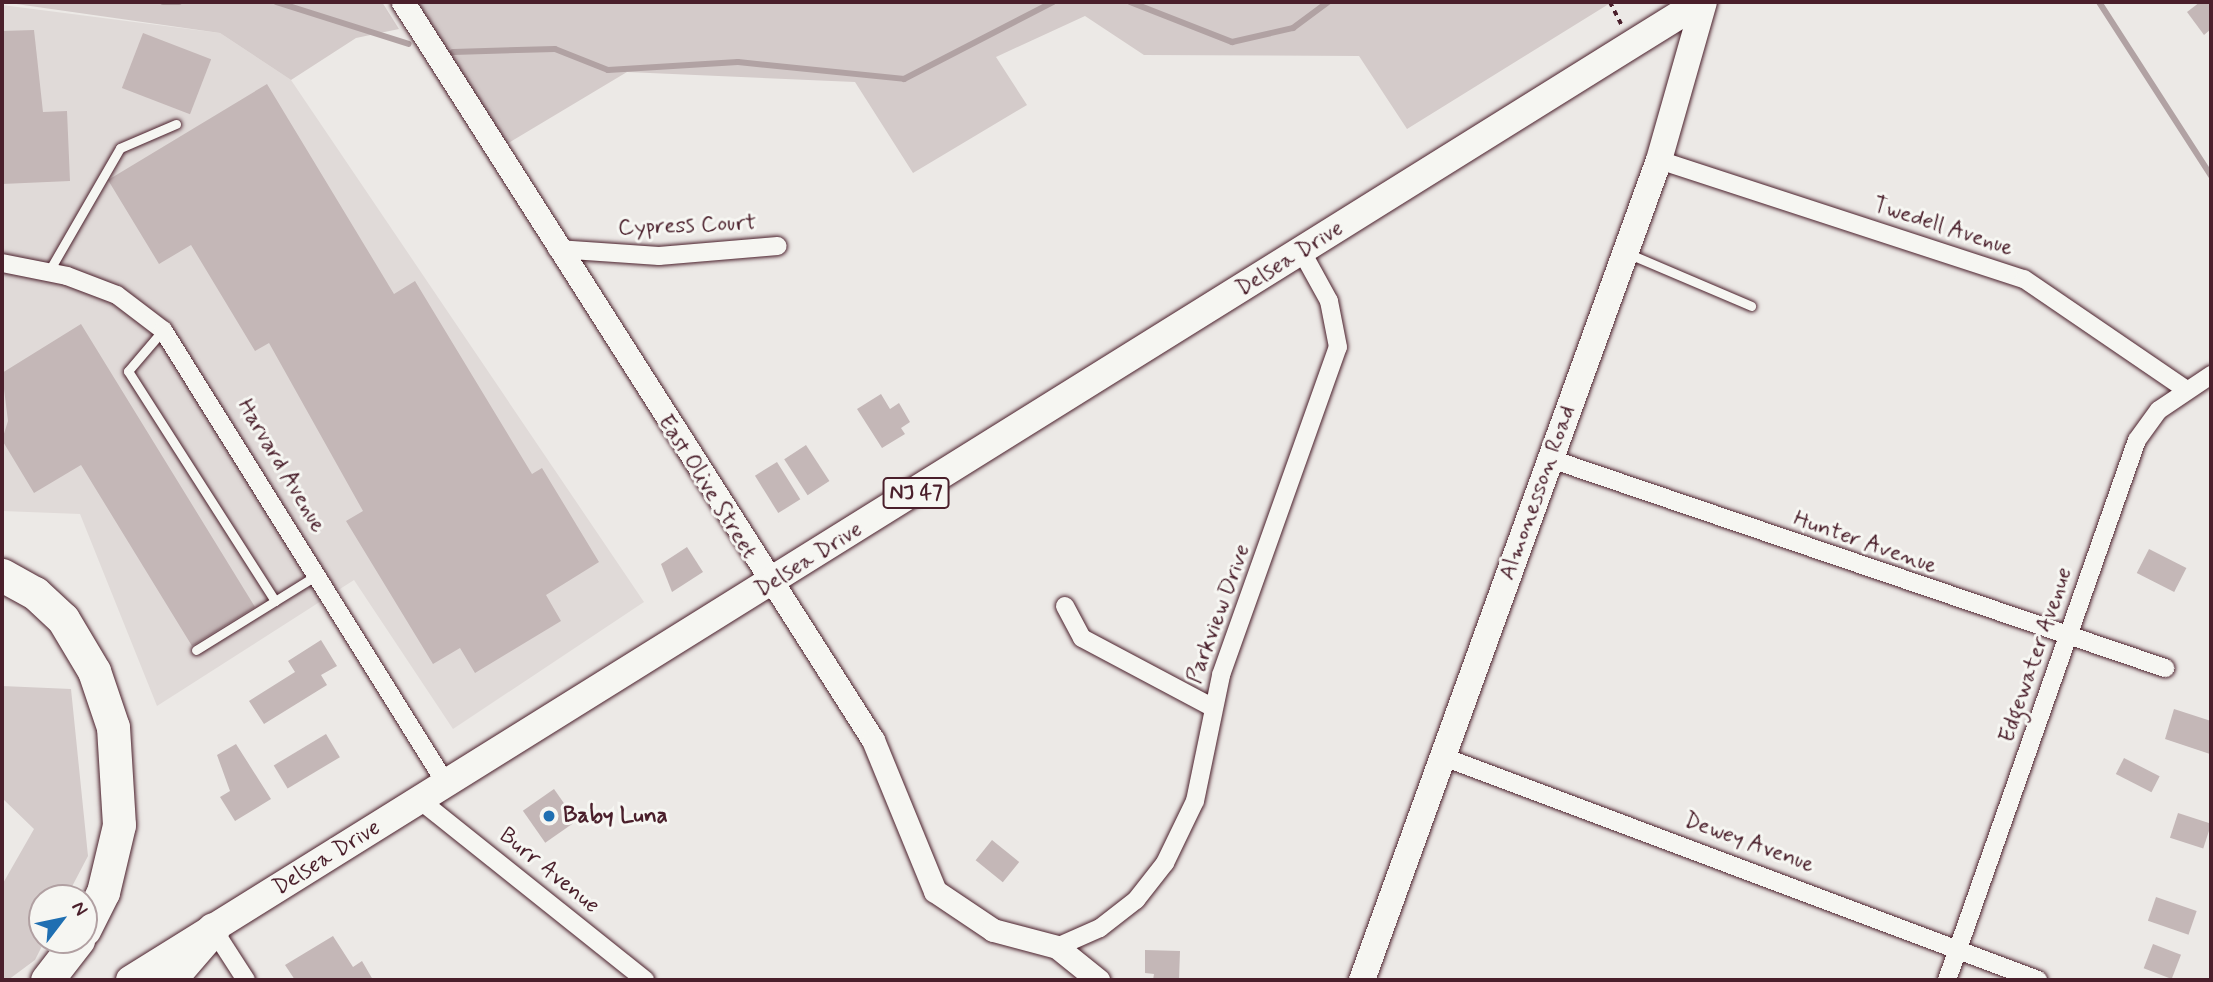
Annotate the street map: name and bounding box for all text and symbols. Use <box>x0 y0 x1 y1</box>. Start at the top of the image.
street label: Twedell Avenue <box>1867 190 2019 264</box>
street label: Cypress Court <box>617 210 757 242</box>
street label: Delsea Drive <box>1231 215 1349 303</box>
street label: Harvard Avenue <box>229 392 333 540</box>
street label: Almonesson Road <box>1494 403 1582 583</box>
street label: East Olive Street <box>650 408 764 566</box>
road number: NJ 47 <box>881 476 951 510</box>
street label: Hunter Avenue <box>1791 506 1939 580</box>
street label: Delsea Drive <box>750 516 868 604</box>
street label: Parkview Drive <box>1181 541 1257 687</box>
street label: Edgewater Avenue <box>1992 561 2080 749</box>
place label: Baby Luna <box>563 802 668 830</box>
street label: Dewey Avenue <box>1678 806 1820 880</box>
marker: Baby Luna <box>541 808 557 824</box>
street label: Delsea Drive <box>268 814 386 902</box>
street label: Burr Avenue <box>492 821 606 921</box>
north arrow <box>28 884 98 954</box>
text: N <box>66 897 93 921</box>

